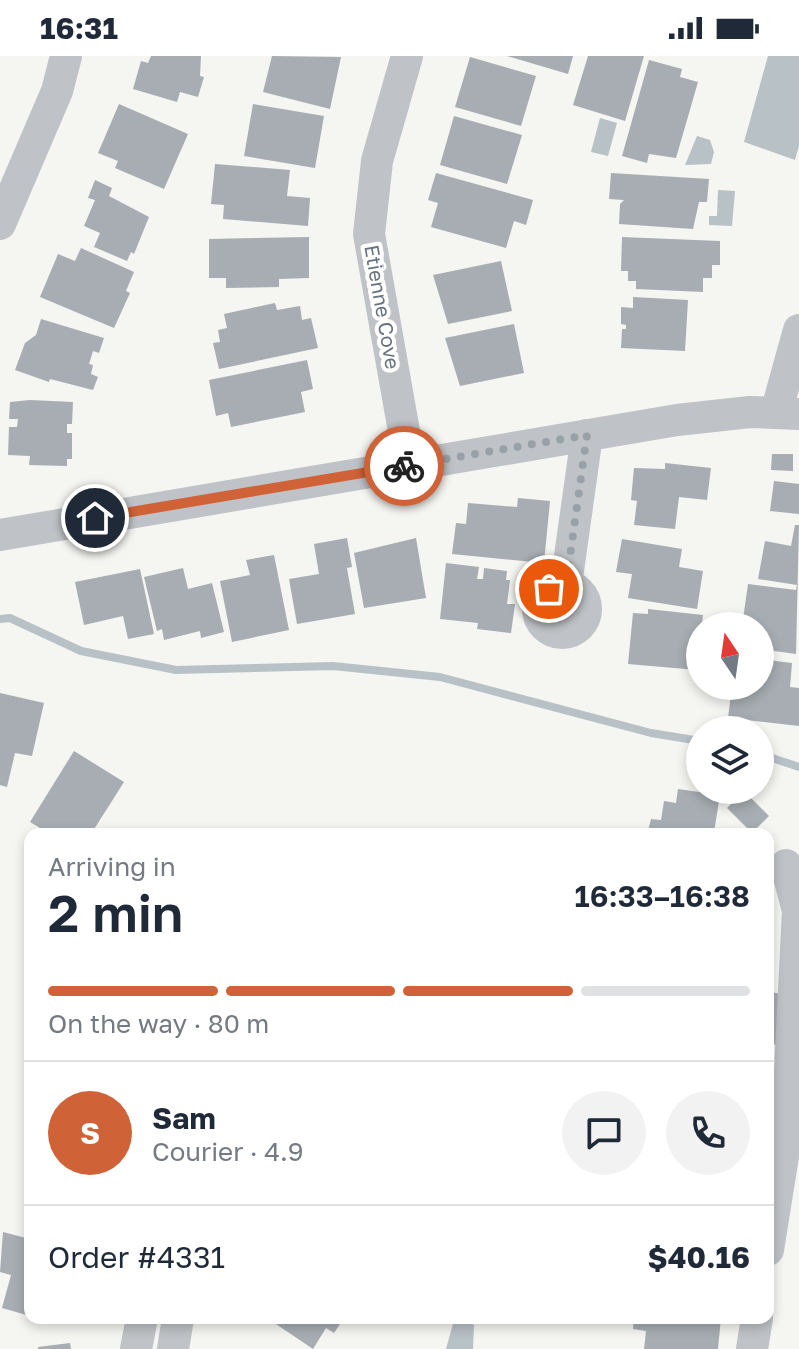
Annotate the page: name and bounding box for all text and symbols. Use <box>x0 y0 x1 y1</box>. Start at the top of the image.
text: 16:31 <box>40 10 118 46</box>
street label: Etienne Cove <box>360 243 406 371</box>
courier <box>364 426 444 506</box>
icon: bike <box>382 444 426 488</box>
pin <box>61 484 129 552</box>
icon: home <box>73 496 117 540</box>
pin <box>515 555 583 623</box>
icon: bag <box>527 567 571 611</box>
north arrow <box>686 612 774 700</box>
map controls <box>686 612 774 804</box>
button: layers <box>686 716 774 804</box>
text: Arriving in <box>48 851 176 882</box>
text: 16:33–16:38 <box>575 878 750 914</box>
text: 2 min <box>48 881 183 943</box>
text: On the way · 80 m <box>48 1008 269 1039</box>
button: chat <box>562 1091 646 1175</box>
button: phone <box>666 1091 750 1175</box>
text: Sam <box>152 1100 216 1136</box>
text: S <box>80 1115 100 1151</box>
text: Courier · 4.9 <box>152 1136 304 1167</box>
text: Order #4331 <box>48 1239 225 1275</box>
text: $40.16 <box>648 1239 750 1275</box>

